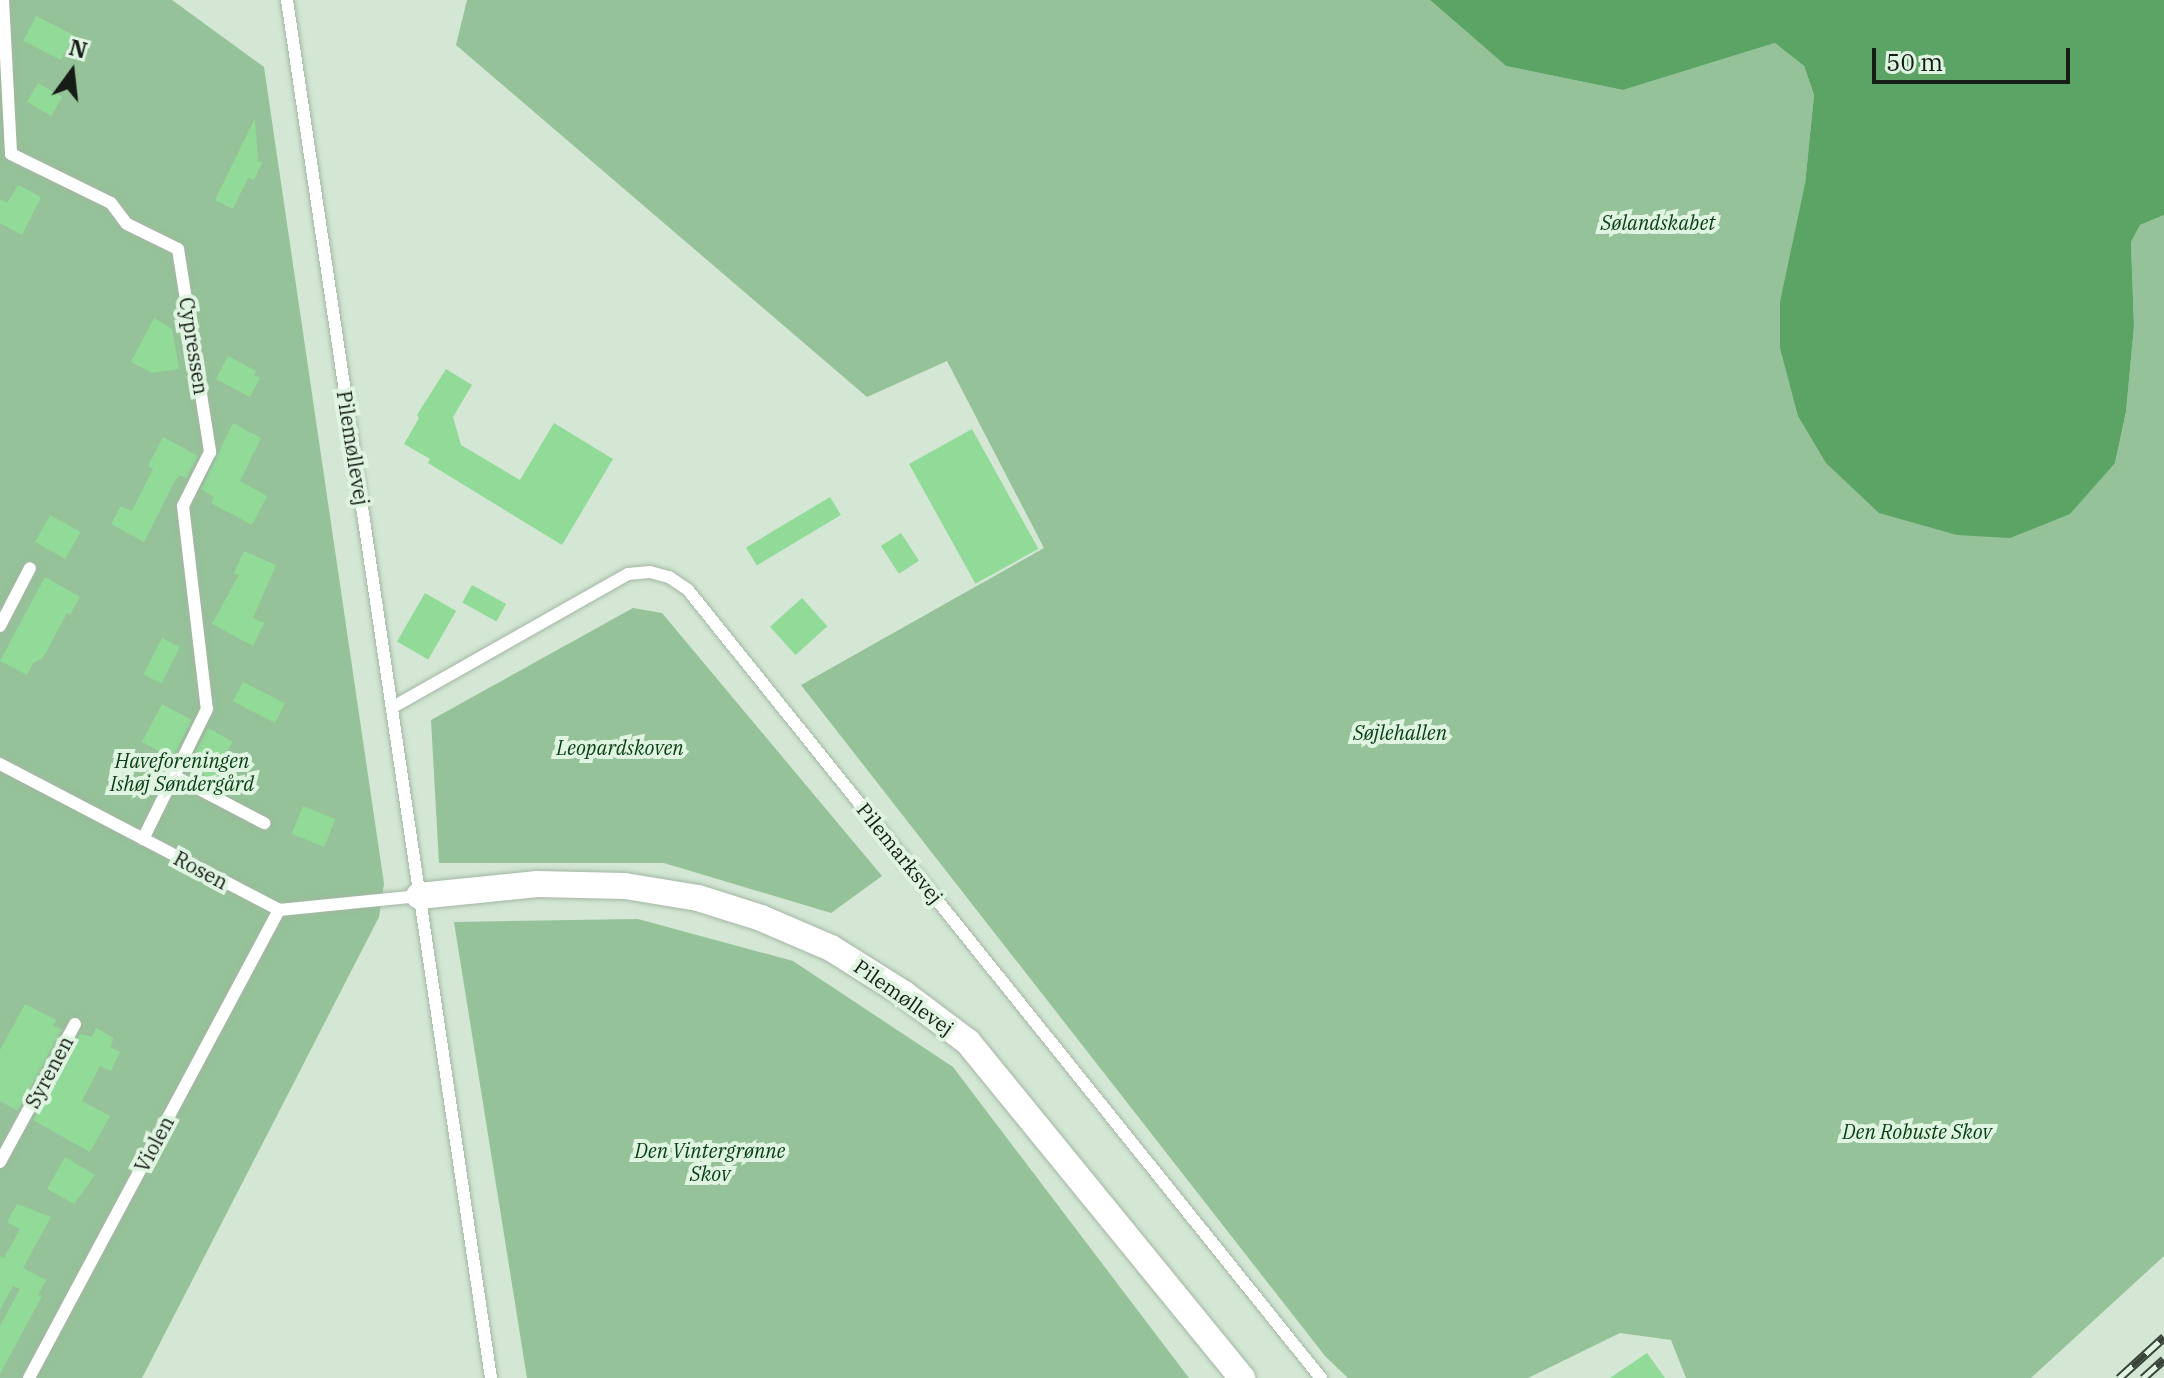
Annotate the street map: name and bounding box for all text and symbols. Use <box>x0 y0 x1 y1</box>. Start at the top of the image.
north arrow <box>32 32 112 112</box>
text: N <box>66 32 91 65</box>
scale bar <box>1876 32 2074 82</box>
text: 50 m <box>1886 46 1943 78</box>
park label: Sølandskabet <box>1601 210 1715 234</box>
street label: Cypressen <box>174 296 214 396</box>
street label: Pilemøllevej <box>332 389 374 507</box>
park label: Søjlehallen <box>1353 720 1447 744</box>
park label: Leopardskoven <box>556 735 684 759</box>
park label: Haveforeningen Ishøj Søndergård <box>110 748 254 795</box>
street label: Pilemarksvej <box>852 798 948 908</box>
street label: Rosen <box>170 846 232 894</box>
street label: Pilemøllevej <box>850 954 958 1040</box>
street label: Syrenen <box>20 1032 78 1112</box>
street label: Violen <box>129 1112 179 1176</box>
park label: Den Robuste Skov <box>1842 1119 1992 1143</box>
park label: Den Vintergrønne Skov <box>635 1139 785 1186</box>

